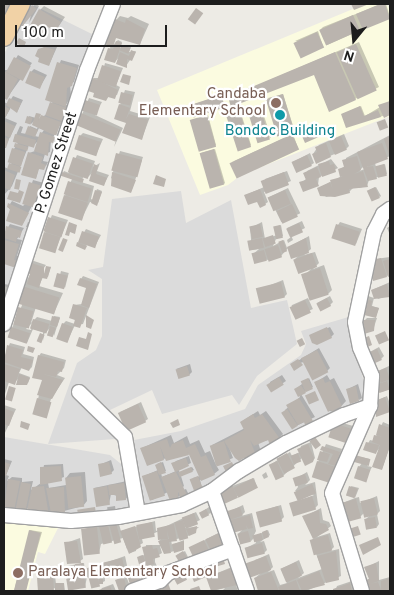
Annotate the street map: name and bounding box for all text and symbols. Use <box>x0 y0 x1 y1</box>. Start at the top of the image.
scale bar <box>18 15 170 47</box>
north arrow <box>329 15 379 65</box>
text: 100 m <box>23 24 64 43</box>
text: N <box>342 45 357 64</box>
place label: Candaba Elementary School <box>139 85 266 120</box>
marker: Candaba Elementary School <box>270 97 282 109</box>
marker: Bondoc Building <box>274 109 286 121</box>
street label: P. Gomez Street <box>32 110 82 216</box>
place label: Bondoc Building <box>225 123 335 141</box>
place label: Paralaya Elementary School <box>28 564 217 582</box>
marker: Paralaya Elementary School <box>12 567 24 579</box>

